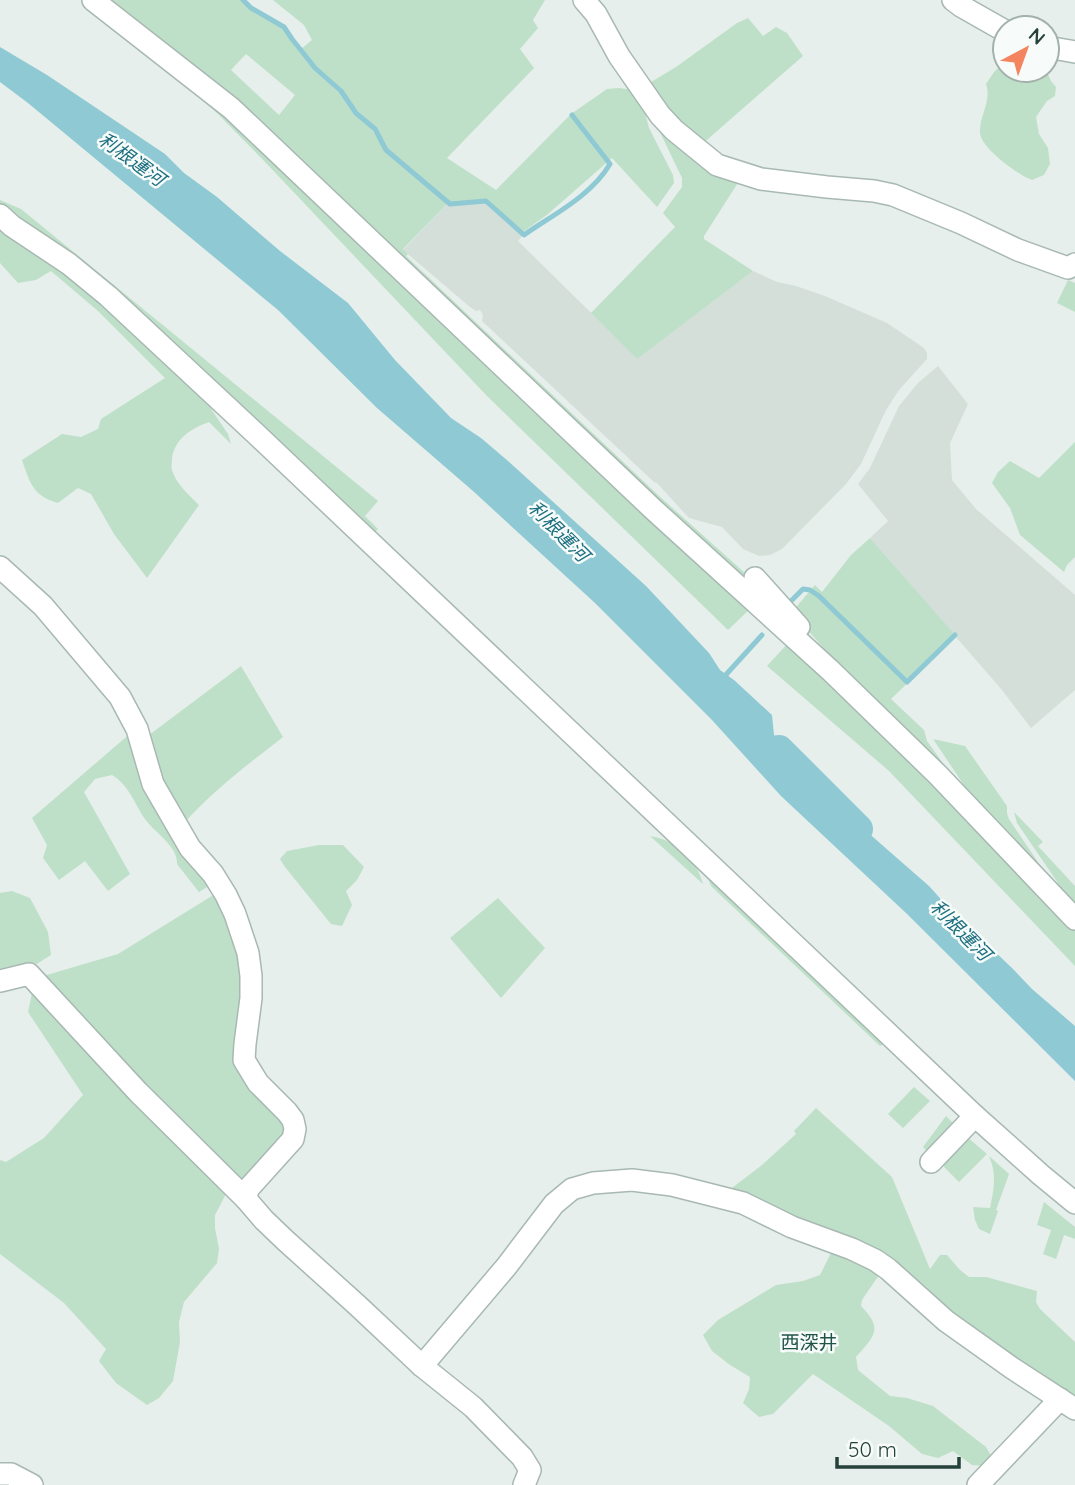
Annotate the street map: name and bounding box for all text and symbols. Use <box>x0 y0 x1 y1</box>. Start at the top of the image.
north arrow <box>991 14 1061 84</box>
text: N <box>1024 23 1050 50</box>
water label: 利根運河 <box>94 127 173 193</box>
water label: 利根運河 <box>524 496 597 569</box>
water label: 利根運河 <box>926 895 999 968</box>
district label: 西深井 <box>780 1330 838 1354</box>
scale bar <box>837 1426 960 1470</box>
text: 50 m <box>848 1436 897 1462</box>

